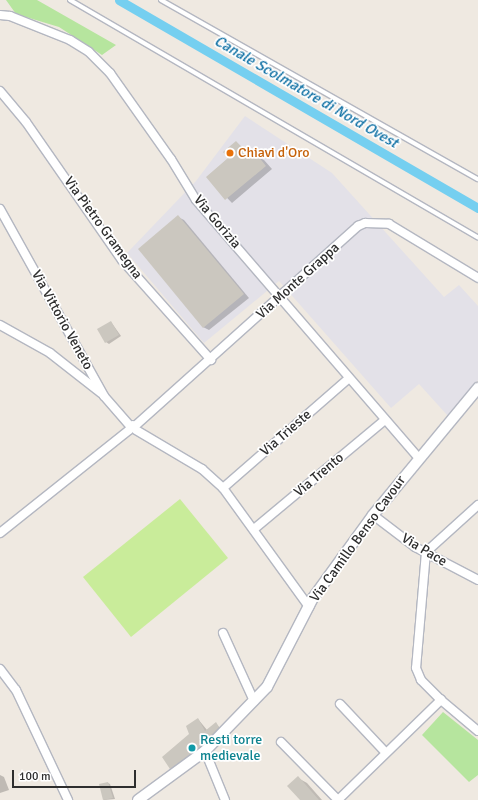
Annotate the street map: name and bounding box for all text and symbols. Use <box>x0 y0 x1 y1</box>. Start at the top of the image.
water label: Canale Scolmatore di Nord Ovest <box>211 32 401 152</box>
place label: Chiavi d'Oro <box>238 145 309 161</box>
marker: Chiavi d'Oro <box>225 148 235 158</box>
street label: Via Pietro Gramegna <box>60 174 146 282</box>
street label: Via Gorizia <box>190 192 244 252</box>
street label: Via Monte Grappa <box>253 239 343 323</box>
street label: Via Vittorio Veneto <box>28 267 96 373</box>
street label: Via Trieste <box>257 406 315 460</box>
street label: Via Trento <box>291 449 347 501</box>
street label: Via Camillo Benso Cavour <box>307 473 409 605</box>
street label: Via Pace <box>398 530 450 570</box>
place label: Resti torre medievale <box>200 732 262 764</box>
marker: Resti torre medievale <box>187 743 197 753</box>
scale bar <box>14 762 138 788</box>
text: 100 m <box>19 769 51 784</box>

